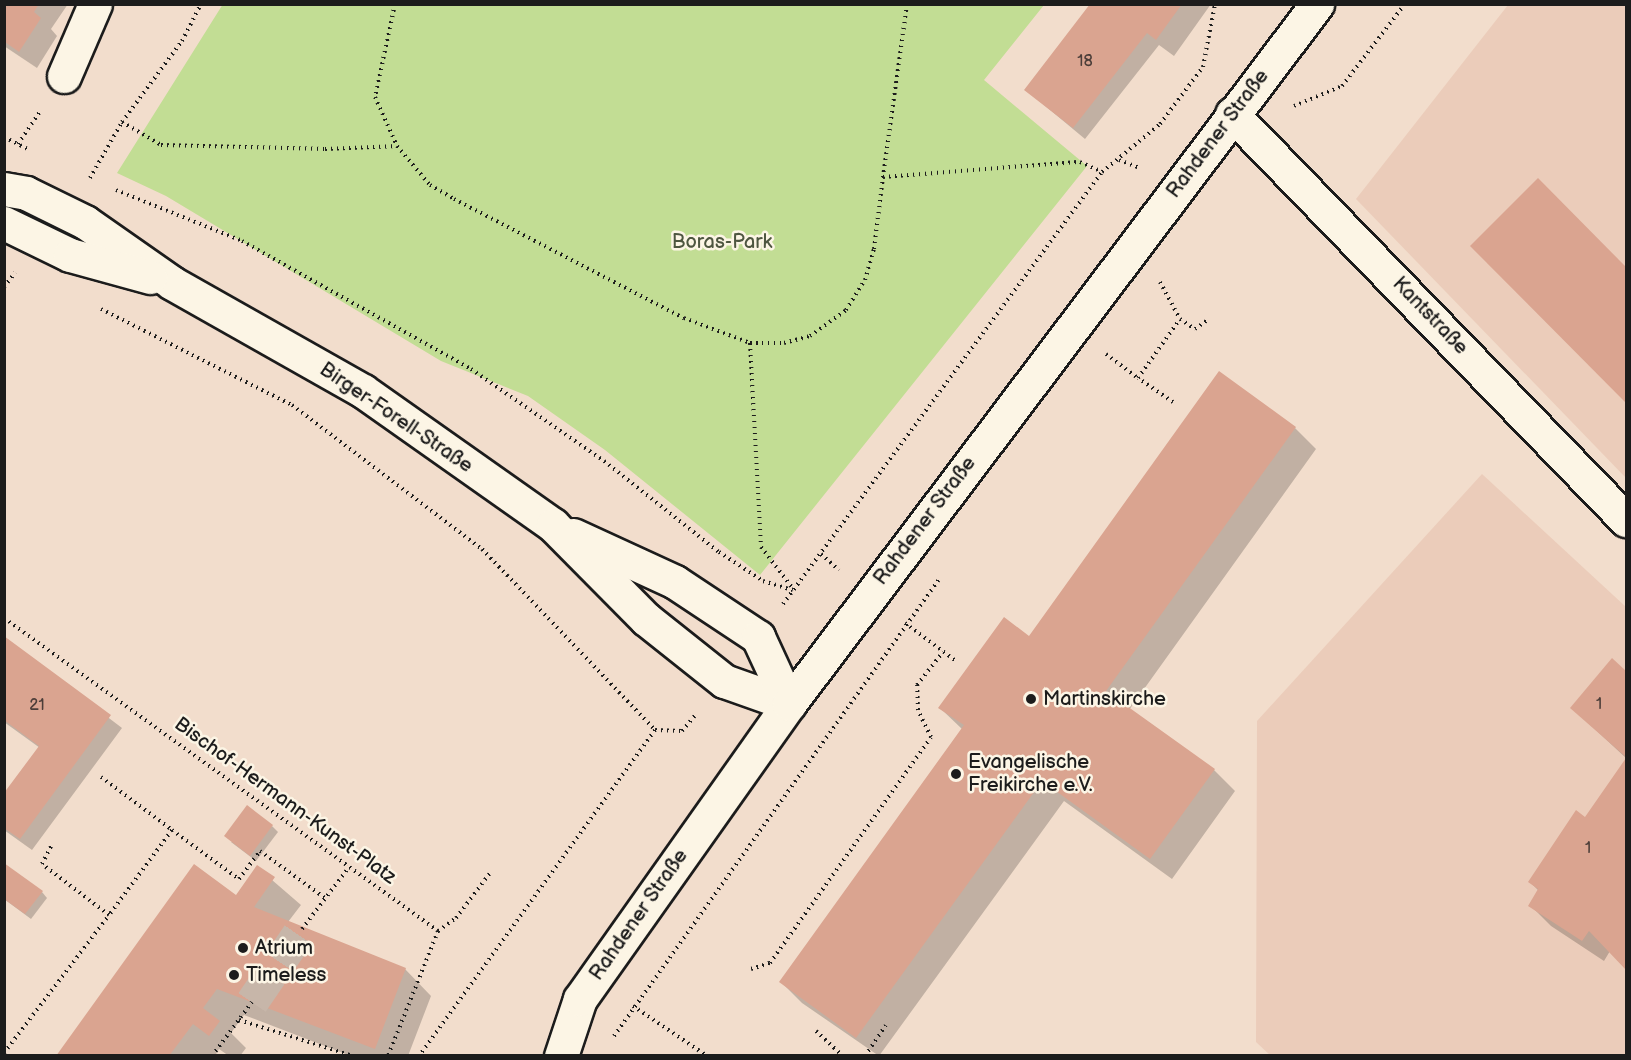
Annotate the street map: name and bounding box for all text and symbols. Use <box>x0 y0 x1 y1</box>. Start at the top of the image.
house number: 18 <box>1077 52 1093 72</box>
street label: Rahdener Straße <box>1162 65 1274 203</box>
park label: Boras-Park <box>672 230 772 254</box>
street label: Kantstraße <box>1387 272 1473 360</box>
street label: Birger-Forell-Straße <box>315 358 477 478</box>
street label: Rahdener Straße <box>869 452 981 590</box>
place label: Martinskirche <box>1043 687 1166 711</box>
marker: Martinskirche <box>1024 692 1038 706</box>
house number: 1 <box>1596 695 1602 715</box>
house number: 21 <box>29 696 45 716</box>
street label: Bischof-Hermann-Kunst-Platz <box>169 712 401 890</box>
place label: Evangelische Freikirche e.V. <box>968 750 1093 797</box>
marker: Evangelische Freikirche e.V. <box>949 767 963 781</box>
house number: 1 <box>1585 839 1591 859</box>
street label: Rahdener Straße <box>585 845 693 985</box>
place label: Atrium <box>255 936 313 960</box>
marker: Atrium <box>236 941 250 955</box>
place label: Timeless <box>246 963 326 987</box>
marker: Timeless <box>227 968 241 982</box>

